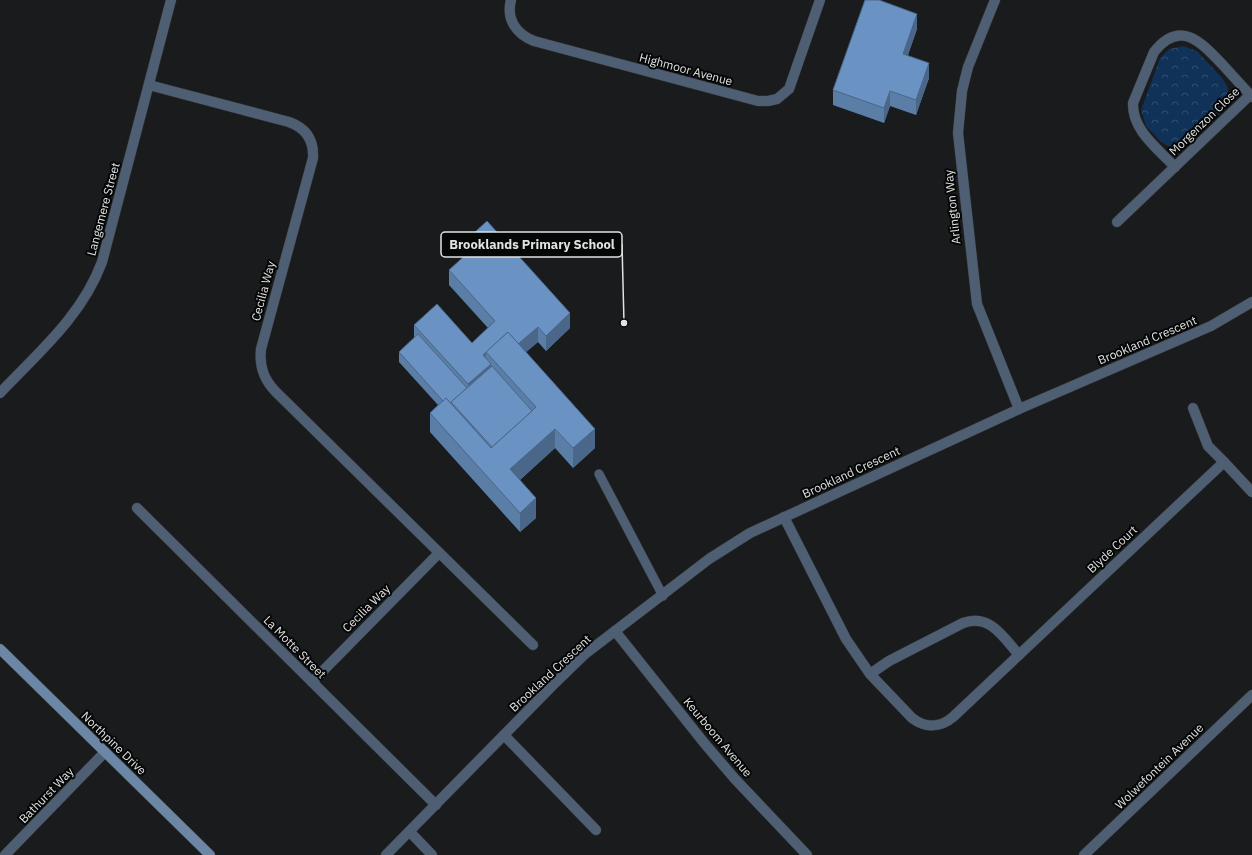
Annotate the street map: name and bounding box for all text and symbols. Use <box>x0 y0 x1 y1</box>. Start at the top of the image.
street label: Highmoor Avenue <box>638 49 735 89</box>
street label: Morgenzon Close <box>1166 83 1243 158</box>
street label: Langemere Street <box>83 161 123 257</box>
street label: Arlington Way <box>941 169 963 245</box>
callout: Brooklands Primary School <box>441 232 622 257</box>
text: Brooklands Primary School <box>449 236 615 253</box>
street label: Cecilia Way <box>248 259 278 323</box>
street label: Brookland Crescent <box>1095 312 1199 368</box>
street label: Brookland Crescent <box>800 443 902 501</box>
street label: Blyde Court <box>1084 522 1140 576</box>
street label: Cecilia Way <box>339 581 393 635</box>
street label: La Motte Street <box>261 613 329 681</box>
street label: Brookland Crescent <box>506 631 594 715</box>
street label: Keurboom Avenue <box>680 694 756 780</box>
street label: Northpine Drive <box>78 708 150 778</box>
street label: Wolwefontein Avenue <box>1112 720 1207 812</box>
street label: Bathurst Way <box>16 764 76 826</box>

